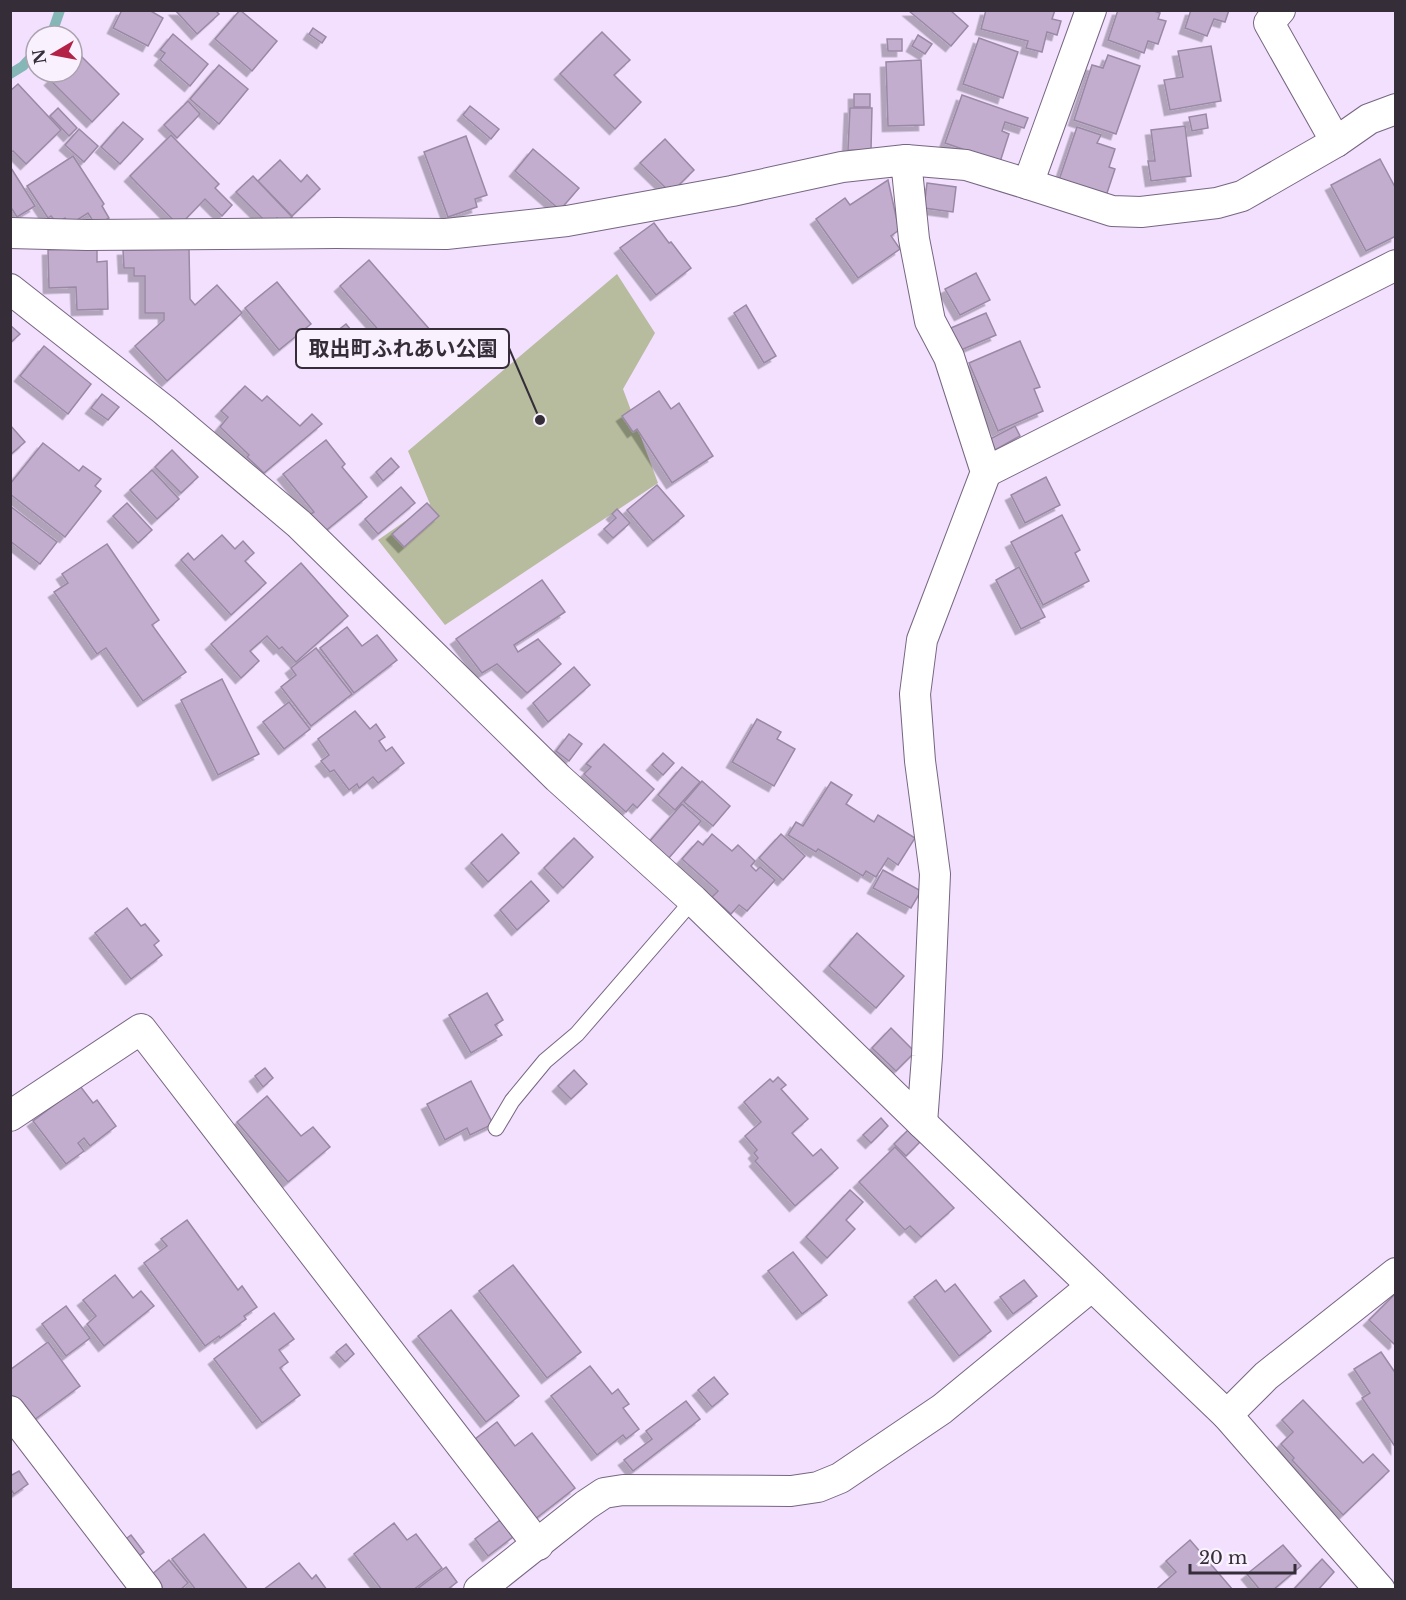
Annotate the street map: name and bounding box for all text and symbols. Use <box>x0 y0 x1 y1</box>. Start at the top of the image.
north arrow <box>24 24 84 84</box>
text: N <box>28 47 50 66</box>
callout: 取出町ふれあい公園 <box>296 329 509 368</box>
text: 取出町ふれあい公園 <box>309 336 498 362</box>
scale bar <box>1190 1537 1295 1575</box>
text: 20 m <box>1199 1547 1247 1569</box>

